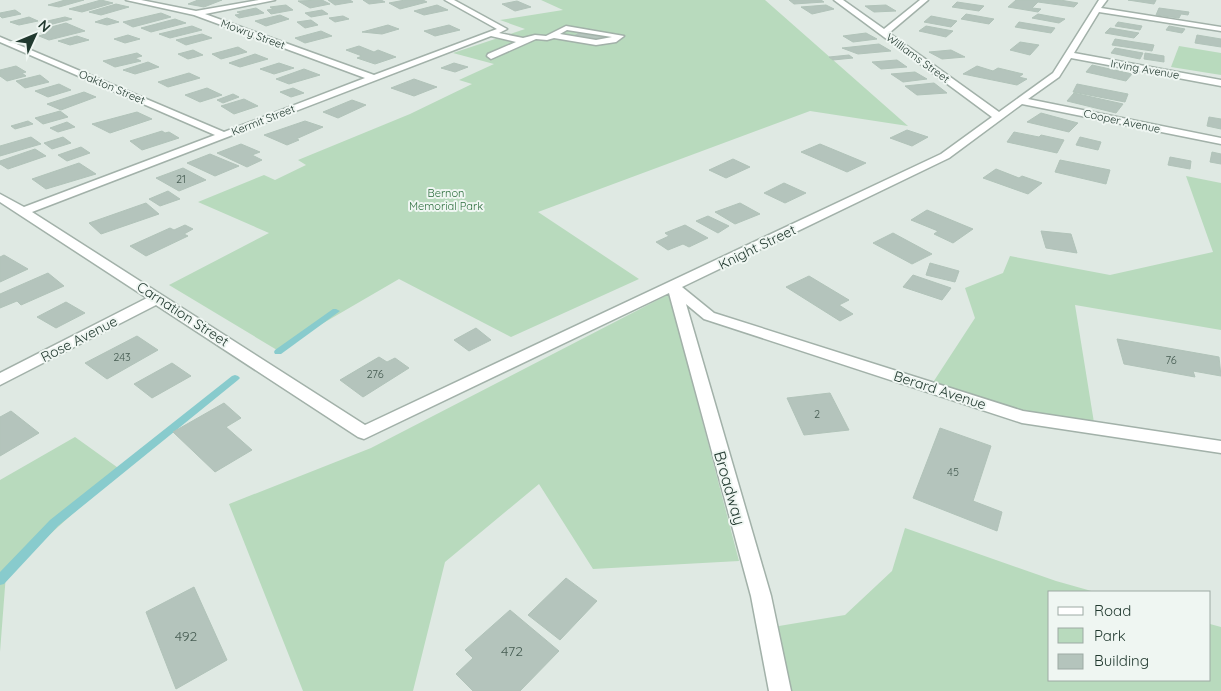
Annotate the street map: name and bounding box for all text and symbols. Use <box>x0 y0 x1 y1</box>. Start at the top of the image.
north arrow <box>10 10 60 60</box>
text: N <box>34 16 54 36</box>
street label: Mowry Street <box>219 16 287 52</box>
street label: Williams Street <box>883 30 953 86</box>
street label: Irving Avenue <box>1110 56 1180 82</box>
street label: Oakton Street <box>77 67 148 107</box>
street label: Kermit Street <box>229 101 297 139</box>
street label: Cooper Avenue <box>1082 106 1162 136</box>
house number: 21 <box>176 172 186 186</box>
park label: Bernon Memorial Park <box>409 186 483 213</box>
street label: Knight Street <box>715 220 799 273</box>
street label: Carnation Street <box>134 278 233 351</box>
street label: Rose Avenue <box>38 312 121 366</box>
house number: 243 <box>113 350 131 364</box>
house number: 76 <box>1165 353 1177 367</box>
house number: 276 <box>366 367 384 381</box>
street label: Berard Avenue <box>892 367 989 413</box>
house number: 2 <box>814 407 820 421</box>
street label: Broadway <box>710 449 750 527</box>
house number: 45 <box>947 465 959 479</box>
legend <box>1048 591 1211 681</box>
text: Road <box>1094 601 1131 620</box>
text: Park <box>1094 626 1126 645</box>
house number: 492 <box>175 627 198 645</box>
house number: 472 <box>501 642 523 660</box>
text: Building <box>1094 651 1149 670</box>

